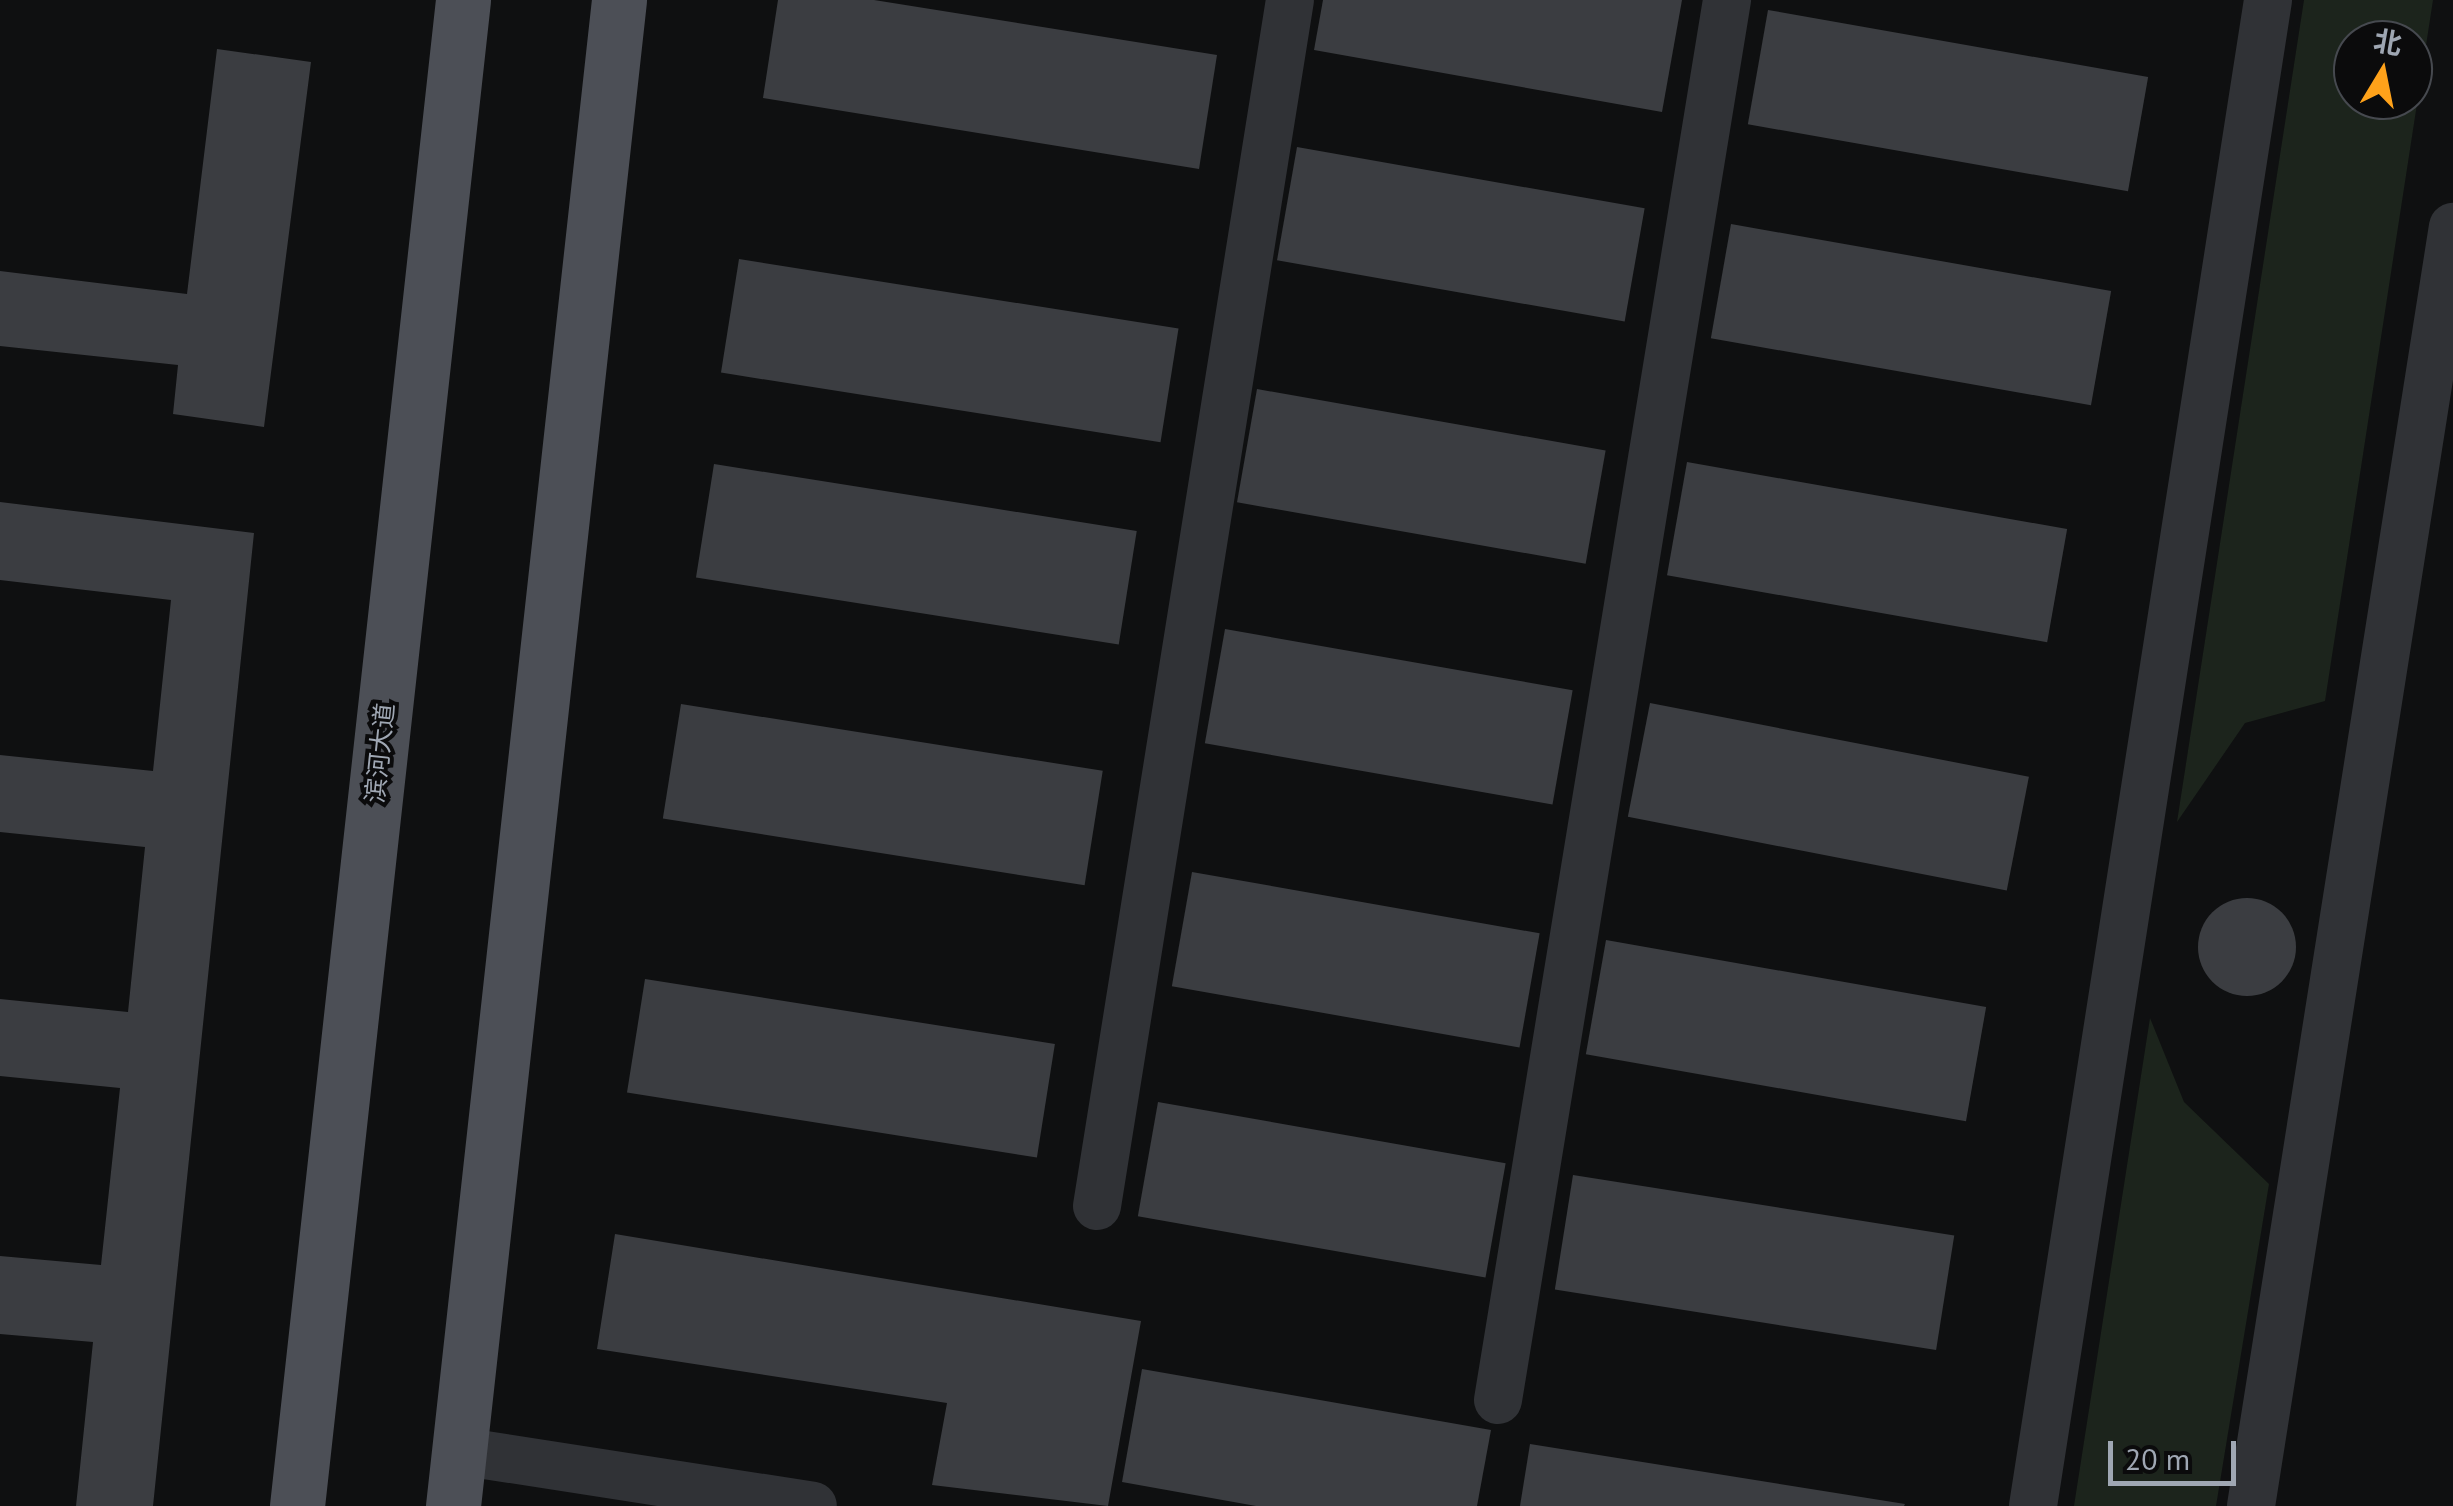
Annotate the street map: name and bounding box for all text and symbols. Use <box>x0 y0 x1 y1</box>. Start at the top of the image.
north arrow <box>2333 20 2433 120</box>
text: 北 <box>2371 21 2405 63</box>
street label: 滨河大道 <box>360 702 400 804</box>
scale bar <box>2113 1421 2240 1483</box>
text: 20 m <box>2125 1439 2190 1478</box>

